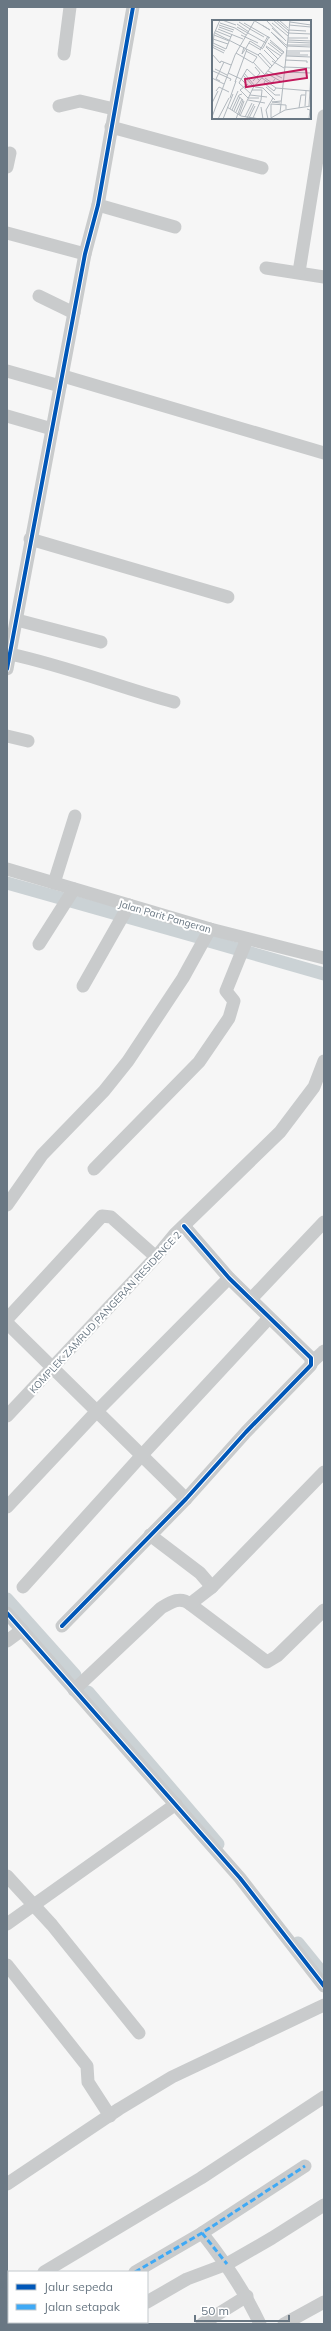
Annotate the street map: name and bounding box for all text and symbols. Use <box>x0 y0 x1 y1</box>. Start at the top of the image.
inset map <box>212 20 311 119</box>
street label: Jalan Parit Pangeran <box>117 897 213 936</box>
street label: KOMPLEK ZAMRUD PANGERAN RESIDENCE 2 <box>27 1229 184 1396</box>
legend <box>8 2271 148 2323</box>
text: Jalur sepeda <box>44 2279 113 2294</box>
scale bar <box>195 2297 289 2323</box>
text: Jalan setapak <box>44 2299 121 2314</box>
text: 50 m <box>201 2303 229 2318</box>

